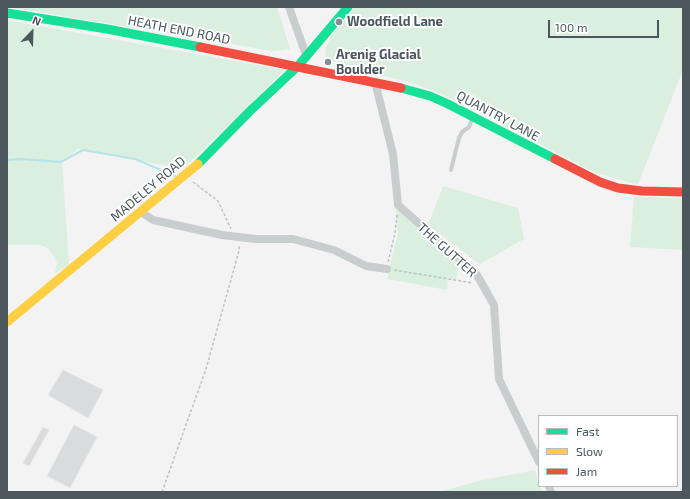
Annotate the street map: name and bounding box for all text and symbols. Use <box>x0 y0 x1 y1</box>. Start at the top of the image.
north arrow <box>12 12 52 52</box>
street label: HEATH END ROAD <box>127 12 231 48</box>
scale bar <box>550 12 661 38</box>
text: N <box>31 13 43 28</box>
place label: Woodfield Lane <box>347 14 443 30</box>
marker: Woodfield Lane <box>334 17 344 27</box>
text: 100 m <box>555 20 587 34</box>
place label: Arenig Glacial Boulder <box>336 47 421 78</box>
marker: Arenig Glacial Boulder <box>323 57 333 67</box>
street label: QUANTRY LANE <box>454 88 542 144</box>
street label: MADELEY ROAD <box>107 153 189 225</box>
street label: THE GUTTER <box>414 220 480 280</box>
legend <box>538 415 678 487</box>
text: Fast <box>576 424 599 438</box>
text: Slow <box>576 444 603 458</box>
text: Jam <box>576 464 597 478</box>

